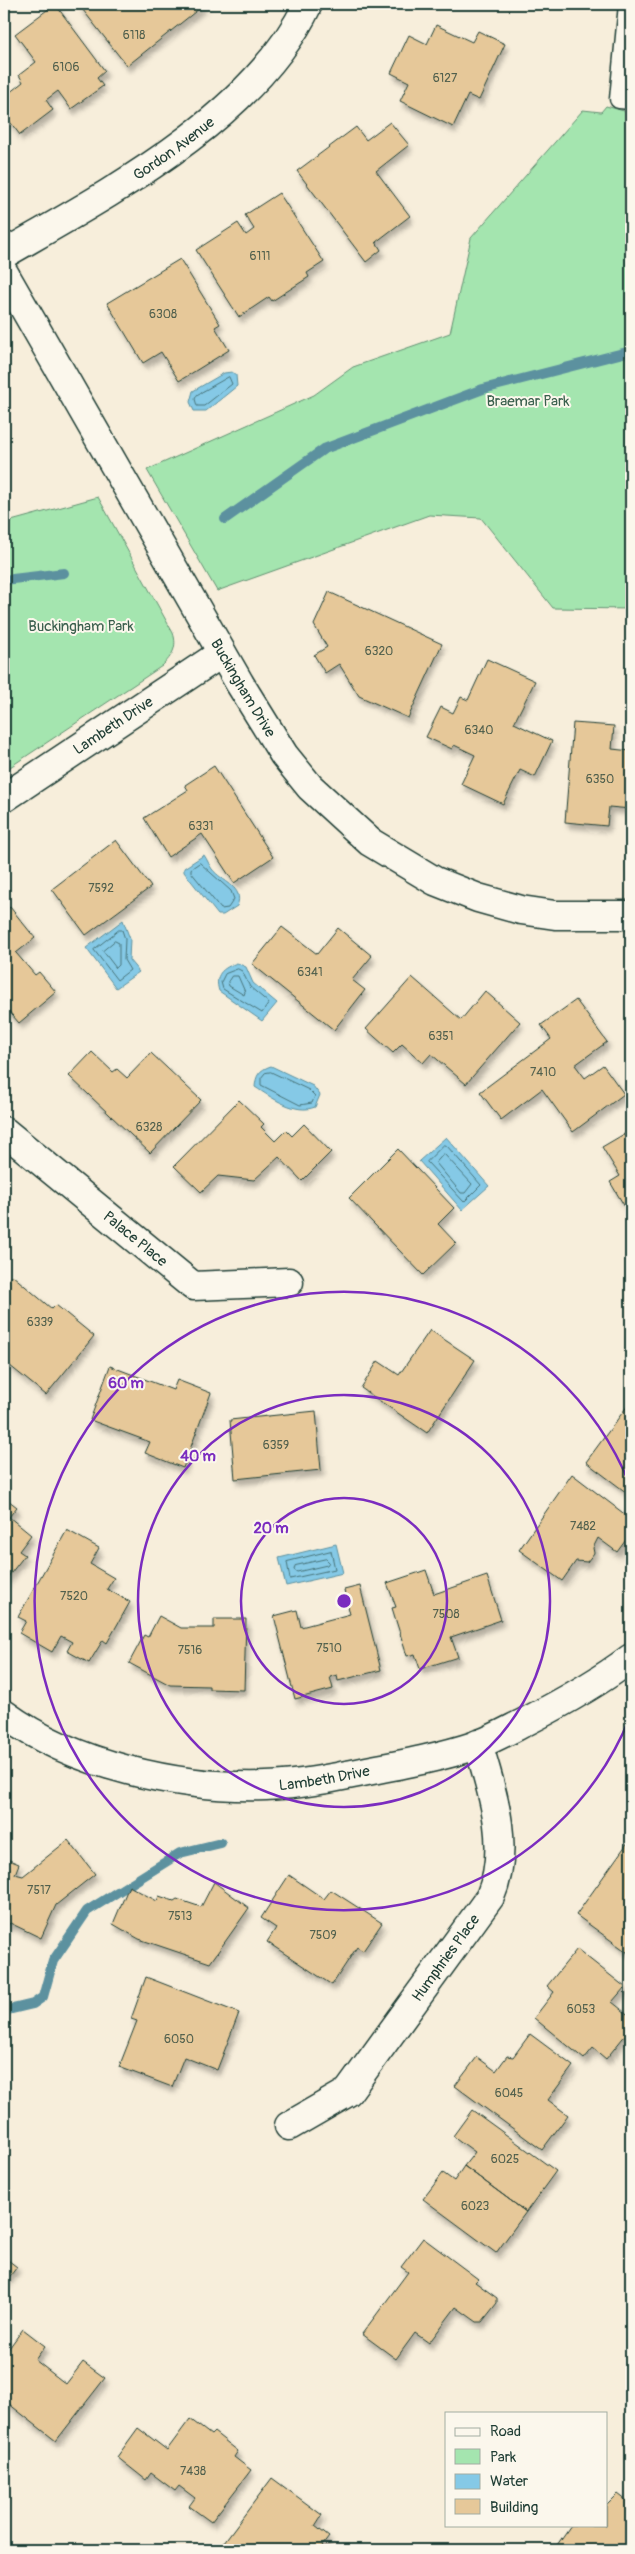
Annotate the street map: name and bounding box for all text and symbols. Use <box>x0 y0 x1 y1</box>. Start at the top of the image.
house number: 6118 <box>123 28 145 43</box>
house number: 6106 <box>53 60 79 75</box>
house number: 6127 <box>433 71 458 86</box>
street label: Gordon Avenue <box>130 112 219 184</box>
house number: 6111 <box>249 249 271 264</box>
house number: 6308 <box>149 307 177 322</box>
park label: Braemar Park <box>486 392 570 411</box>
park label: Buckingham Park <box>28 617 134 636</box>
street label: Buckingham Drive <box>207 635 280 741</box>
house number: 6320 <box>365 644 393 659</box>
street label: Lambeth Drive <box>70 692 157 759</box>
house number: 6340 <box>465 723 493 738</box>
house number: 6350 <box>586 772 614 787</box>
house number: 6331 <box>188 819 214 834</box>
house number: 7592 <box>88 881 114 896</box>
house number: 6341 <box>297 965 323 980</box>
house number: 6351 <box>429 1029 453 1044</box>
house number: 7410 <box>530 1065 556 1080</box>
house number: 6328 <box>136 1120 162 1135</box>
street label: Palace Place <box>99 1207 172 1271</box>
house number: 6339 <box>27 1315 53 1330</box>
text: 60 m <box>108 1374 144 1393</box>
house number: 6359 <box>263 1438 289 1453</box>
text: 40 m <box>180 1447 216 1466</box>
text: 20 m <box>253 1519 289 1538</box>
house number: 7482 <box>570 1519 596 1534</box>
house number: 7520 <box>60 1589 88 1604</box>
centre of rings <box>335 1592 353 1610</box>
house number: 7508 <box>432 1607 460 1622</box>
house number: 7510 <box>316 1641 342 1656</box>
house number: 7516 <box>178 1643 202 1658</box>
street label: Lambeth Drive <box>278 1761 372 1795</box>
house number: 7517 <box>27 1883 52 1898</box>
house number: 7513 <box>168 1909 192 1924</box>
street label: Humphries Place <box>408 1910 484 2005</box>
house number: 7509 <box>309 1928 337 1943</box>
house number: 6053 <box>567 2002 595 2017</box>
house number: 6050 <box>164 2032 194 2047</box>
house number: 6045 <box>495 2086 523 2101</box>
house number: 6025 <box>491 2152 519 2167</box>
house number: 6023 <box>461 2199 489 2214</box>
legend <box>445 2412 608 2526</box>
text: Road <box>490 2422 521 2441</box>
text: Park <box>490 2448 517 2467</box>
house number: 7438 <box>180 2464 206 2479</box>
text: Water <box>490 2472 529 2491</box>
text: Building <box>490 2498 538 2517</box>

